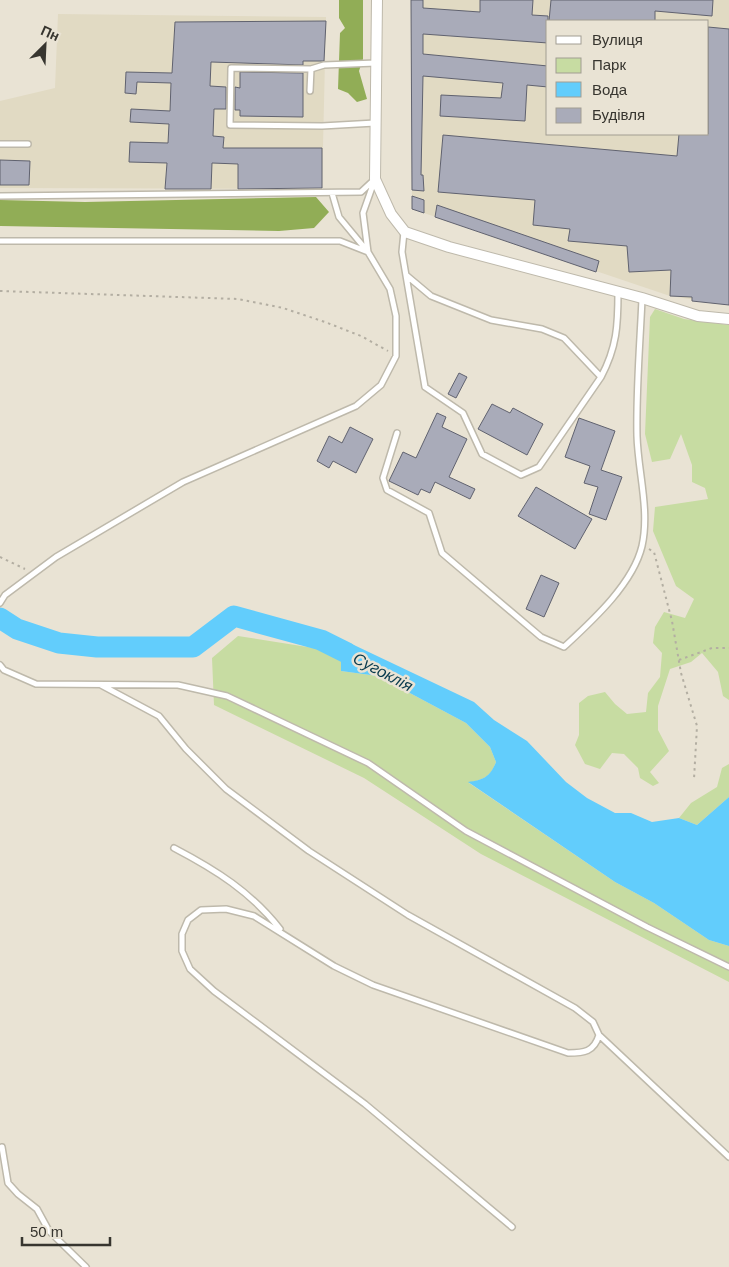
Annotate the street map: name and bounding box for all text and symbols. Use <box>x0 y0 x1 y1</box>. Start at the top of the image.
north arrow <box>20 20 70 70</box>
legend <box>546 20 709 135</box>
text: Пн <box>39 22 62 44</box>
text: Вулиця <box>592 31 643 48</box>
text: Парк <box>592 56 626 73</box>
text: Вода <box>592 81 628 98</box>
text: Будівля <box>592 106 645 123</box>
water label: Сугоклія <box>350 649 416 695</box>
scale bar <box>22 1214 110 1246</box>
text: 50 m <box>30 1223 63 1240</box>

